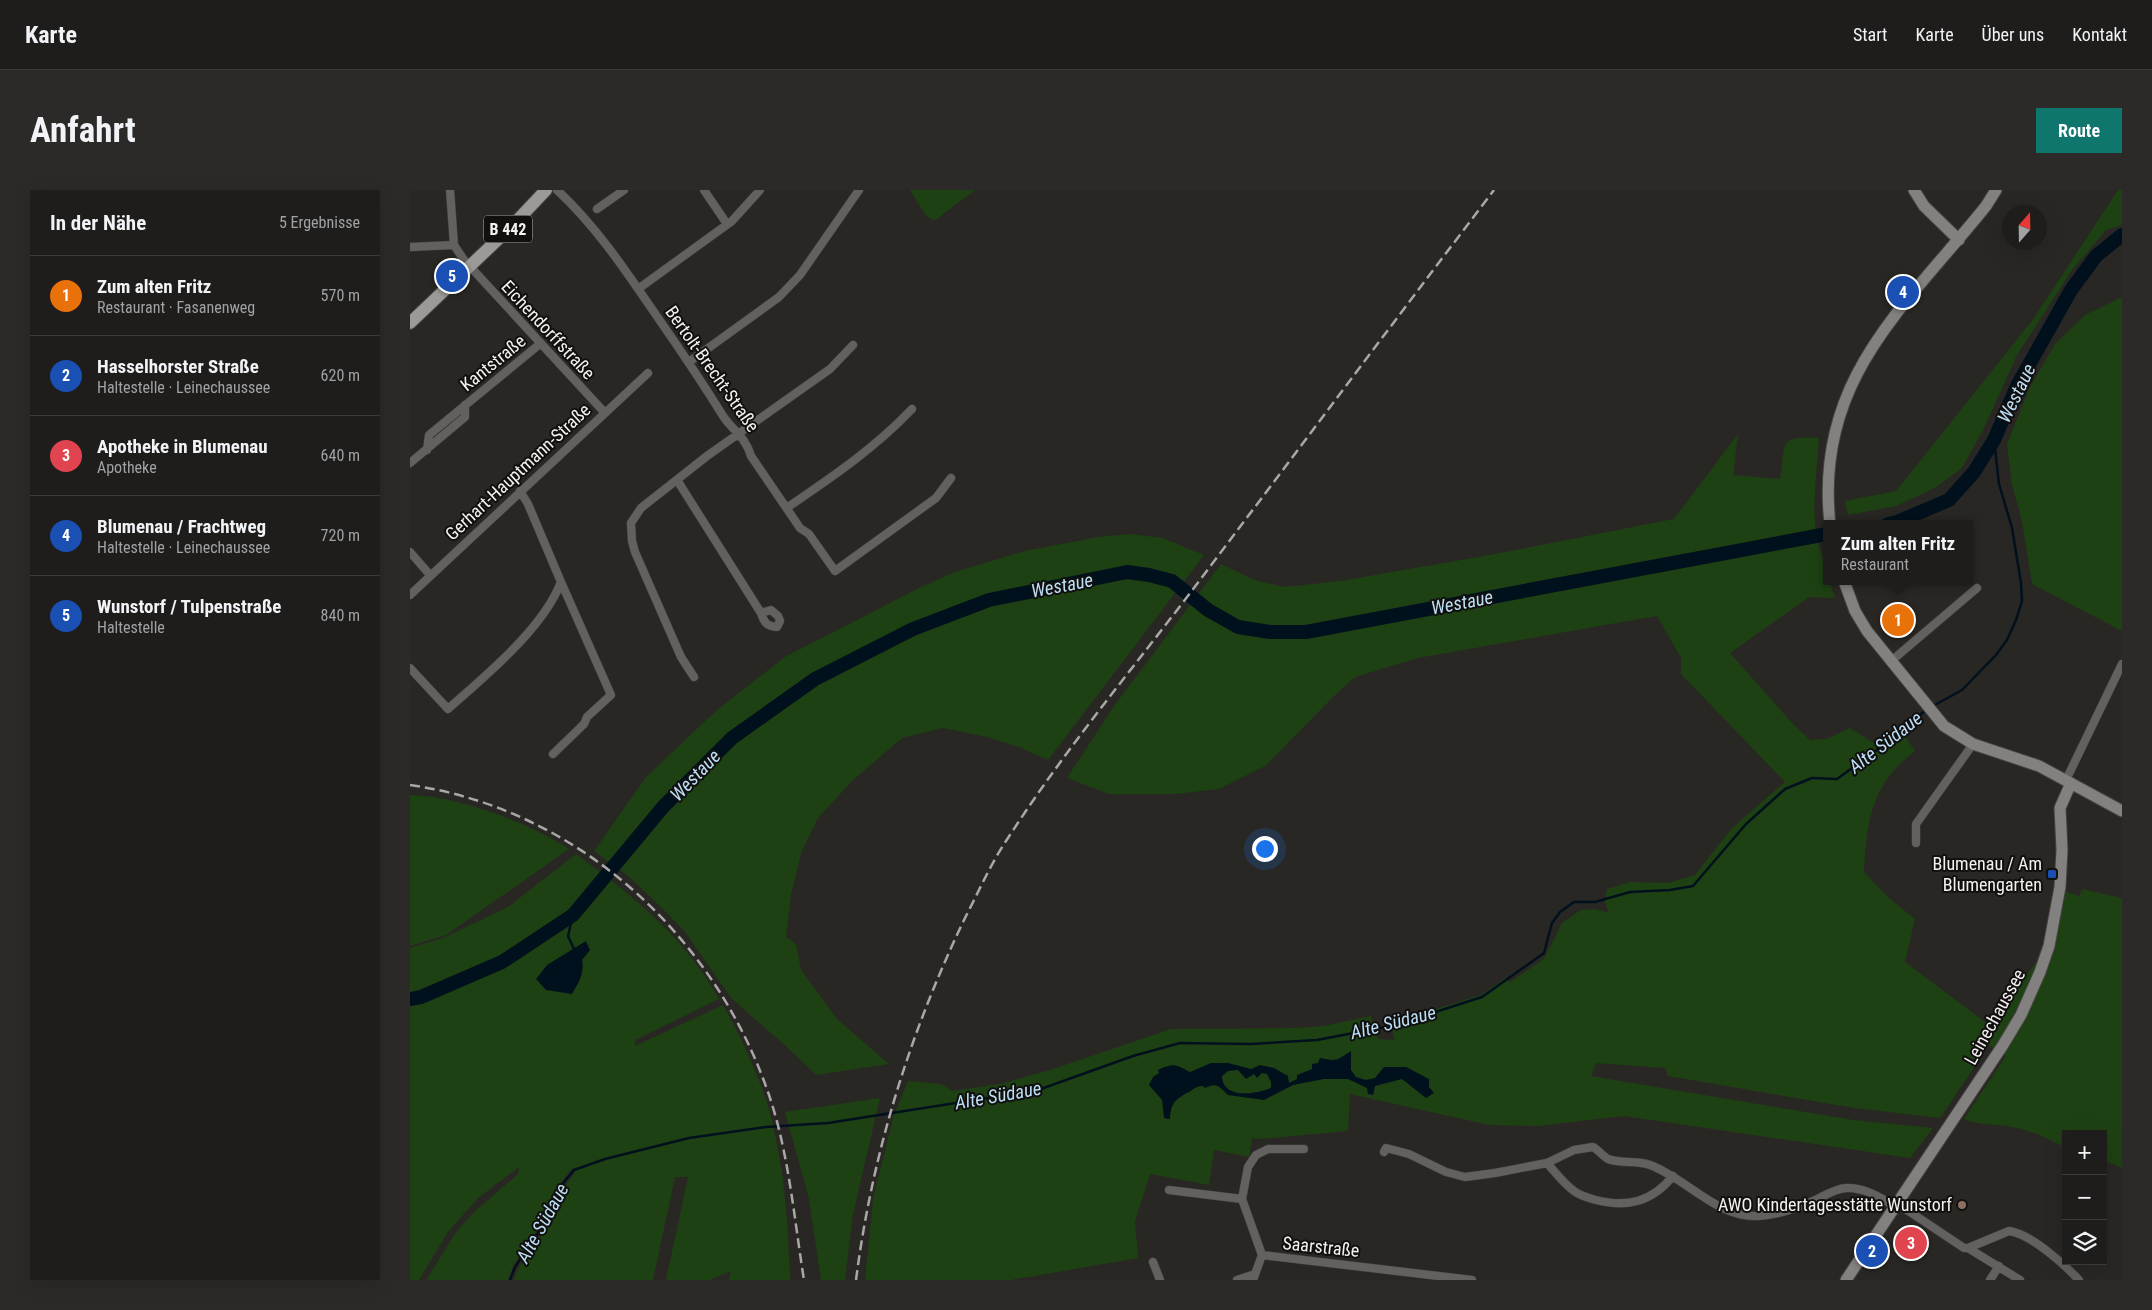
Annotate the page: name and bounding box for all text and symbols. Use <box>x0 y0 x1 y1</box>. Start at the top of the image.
text: Karte <box>25 21 77 49</box>
text: Start <box>1853 24 1887 45</box>
text: Karte <box>1915 24 1954 45</box>
text: Über uns <box>1982 24 2044 45</box>
text: Kontakt <box>2072 24 2127 45</box>
button: Route <box>2036 108 2122 153</box>
text: Anfahrt <box>30 110 136 151</box>
north arrow <box>2002 205 2047 250</box>
text: In der Nähe <box>50 211 146 235</box>
text: 5 Ergebnisse <box>279 213 360 232</box>
road number: B 442 <box>484 216 532 242</box>
pin: 5 <box>436 257 468 295</box>
pin: 4 <box>1887 273 1919 311</box>
text: Zum alten Fritz <box>97 275 211 298</box>
street label: Eichendorffstraße <box>497 276 599 383</box>
text: 1 <box>62 286 70 305</box>
text: 570 m <box>321 286 360 305</box>
text: Restaurant · Fasanenweg <box>97 298 255 317</box>
street label: Bertolt-Brecht-Straße <box>661 302 764 436</box>
street label: Kantstraße <box>456 330 529 395</box>
text: Hasselhorster Straße <box>97 355 259 378</box>
water label: Westaue <box>1992 360 2041 426</box>
text: 2 <box>62 366 70 385</box>
text: 620 m <box>321 366 360 385</box>
text: Haltestelle · Leinechaussee <box>97 378 270 397</box>
street label: Gerhart-Hauptmann-Straße <box>441 399 595 544</box>
text: Apotheke in Blumenau <box>97 435 268 458</box>
text: 3 <box>62 446 70 465</box>
text: 640 m <box>321 446 360 465</box>
text: Apotheke <box>97 458 157 477</box>
text: Blumenau / Frachtweg <box>97 515 266 538</box>
popup <box>1823 520 1973 585</box>
text: 4 <box>62 526 70 545</box>
text: 720 m <box>321 526 360 545</box>
text: Zum alten Fritz <box>1841 532 1955 555</box>
text: Haltestelle · Leinechaussee <box>97 538 270 557</box>
text: Restaurant <box>1841 555 1909 574</box>
water label: Westaue <box>1029 568 1095 603</box>
water label: Westaue <box>1429 585 1495 620</box>
text: Wunstorf / Tulpenstraße <box>97 595 281 618</box>
pin: 1 <box>1882 601 1914 639</box>
text: 5 <box>62 606 70 625</box>
text: 840 m <box>321 606 360 625</box>
text: Haltestelle <box>97 618 165 637</box>
water label: Alte Südaue <box>1843 706 1927 779</box>
water label: Westaue <box>665 745 725 806</box>
your location <box>1252 836 1278 862</box>
place label: Blumenau / Am Blumengarten <box>1932 853 2042 895</box>
marker: Blumenau / Am Blumengarten <box>2046 868 2058 880</box>
street label: Leinechaussee <box>1960 965 2029 1068</box>
water label: Alte Südaue <box>1347 1001 1438 1044</box>
water label: Alte Südaue <box>952 1077 1043 1115</box>
map controls <box>2062 1130 2107 1265</box>
button: + <box>2062 1130 2107 1175</box>
button: − <box>2062 1175 2107 1220</box>
water label: Alte Südaue <box>511 1180 574 1268</box>
place label: AWO Kindertagesstätte Wunstorf <box>1718 1194 1952 1215</box>
marker: AWO Kindertagesstätte Wunstorf <box>1956 1199 1968 1211</box>
button: layers <box>2062 1220 2107 1265</box>
pin: 3 <box>1895 1224 1927 1262</box>
street label: Saarstraße <box>1282 1232 1361 1261</box>
pin: 2 <box>1856 1232 1888 1270</box>

